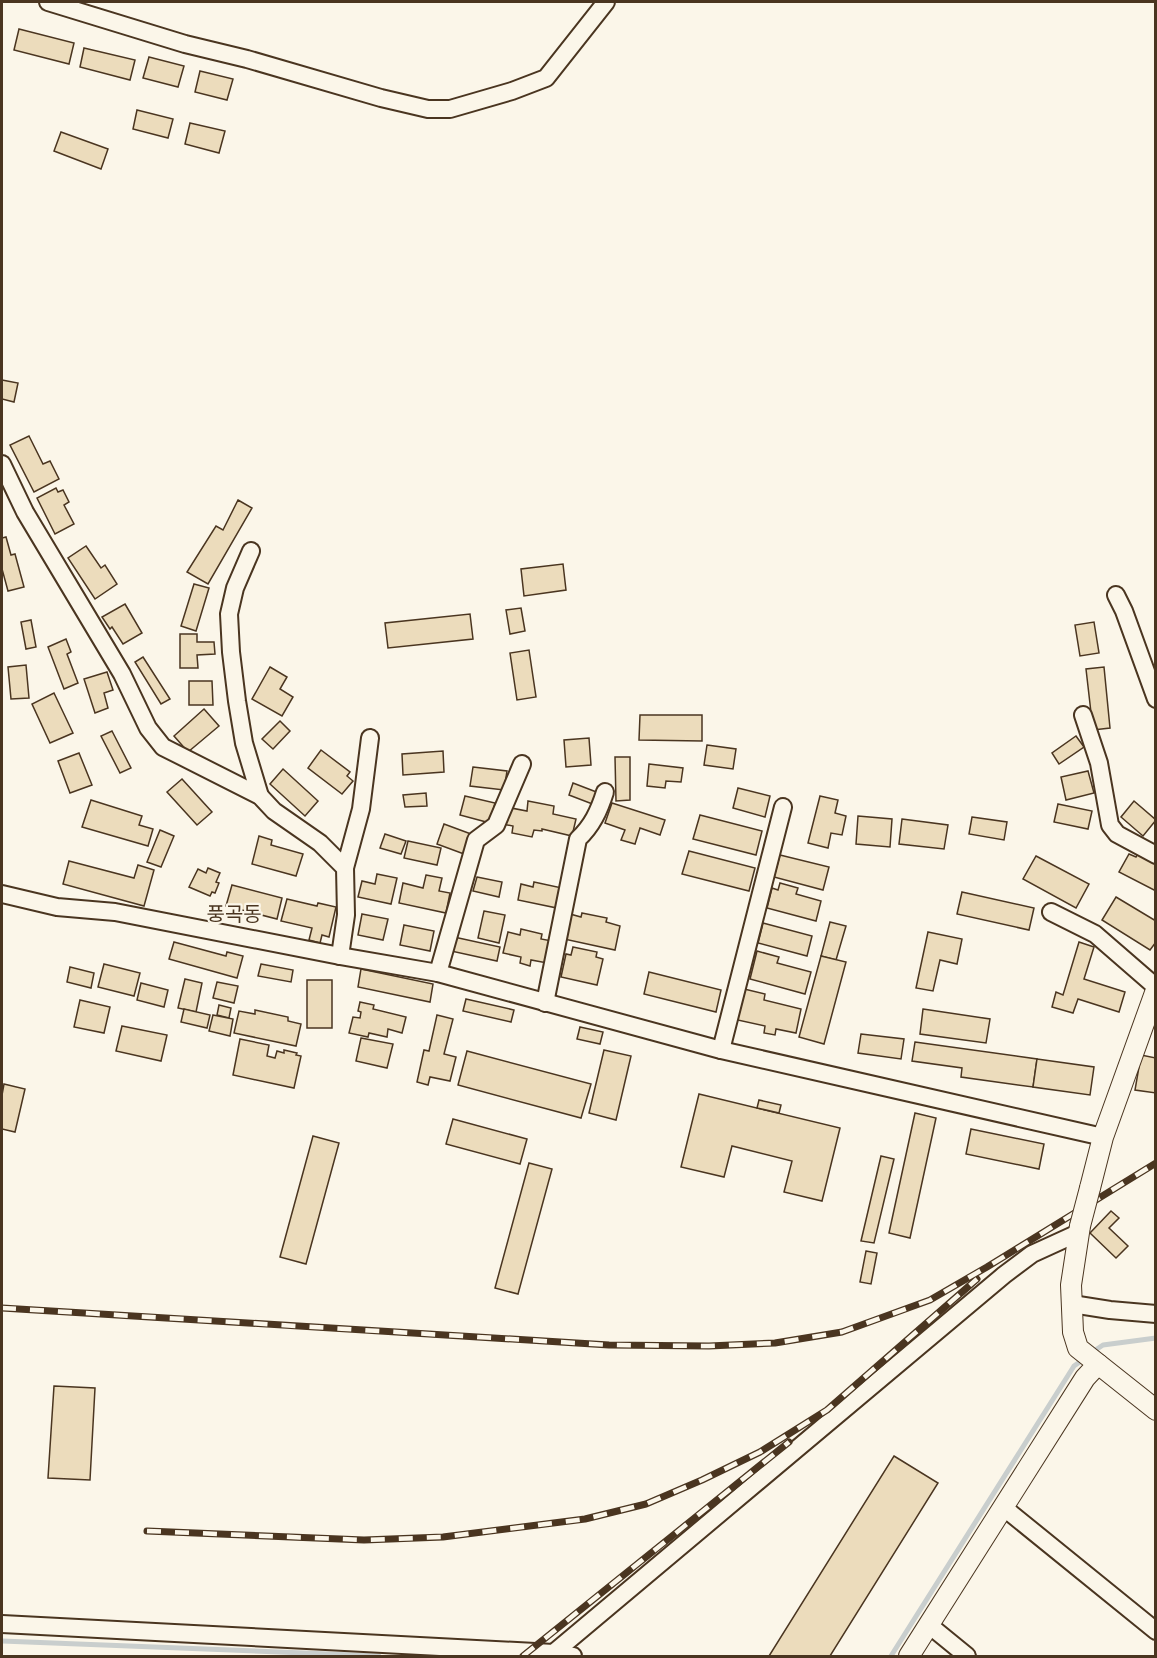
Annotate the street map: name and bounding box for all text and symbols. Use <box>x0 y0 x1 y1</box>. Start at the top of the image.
district label: 풍곡동 <box>206 900 262 928</box>

